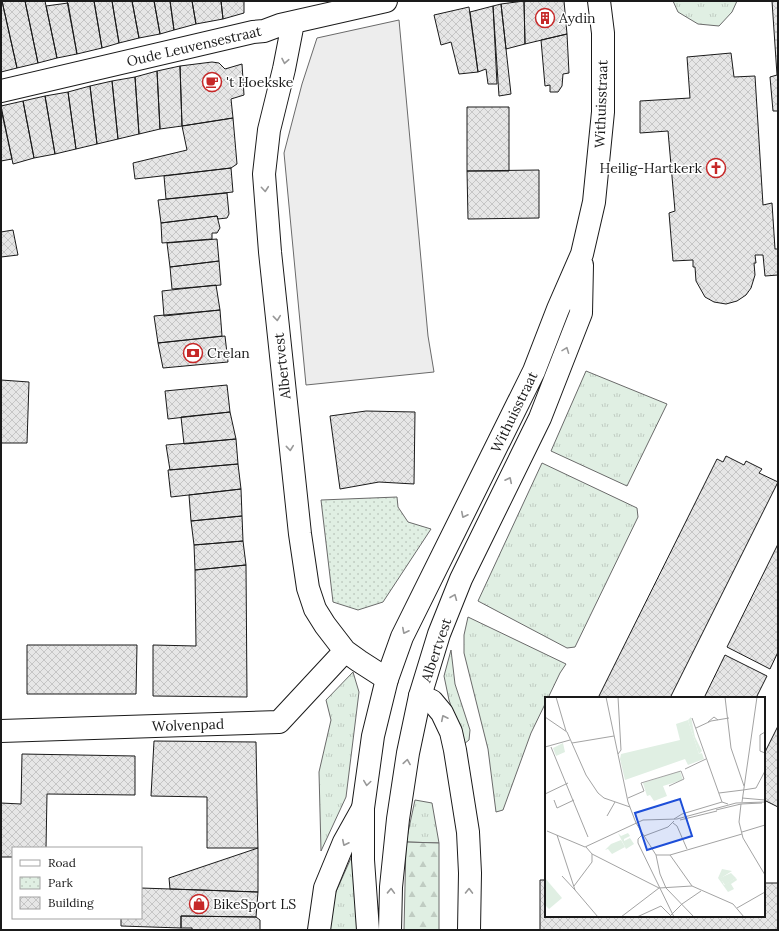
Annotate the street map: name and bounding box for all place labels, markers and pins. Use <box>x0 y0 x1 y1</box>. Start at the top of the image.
building icon: Aydin <box>534 7 556 29</box>
place label: Aydin <box>558 9 596 27</box>
cafe icon: 't Hoekske <box>201 71 223 93</box>
place label: 't Hoekske <box>226 73 294 91</box>
church icon: Heilig-Hartkerk <box>705 157 727 179</box>
place label: Heilig-Hartkerk <box>600 159 702 177</box>
bank icon: Crelan <box>182 342 204 364</box>
place label: Crelan <box>207 344 250 362</box>
shop icon: BikeSport LS <box>188 893 210 915</box>
place label: BikeSport LS <box>213 895 296 913</box>

